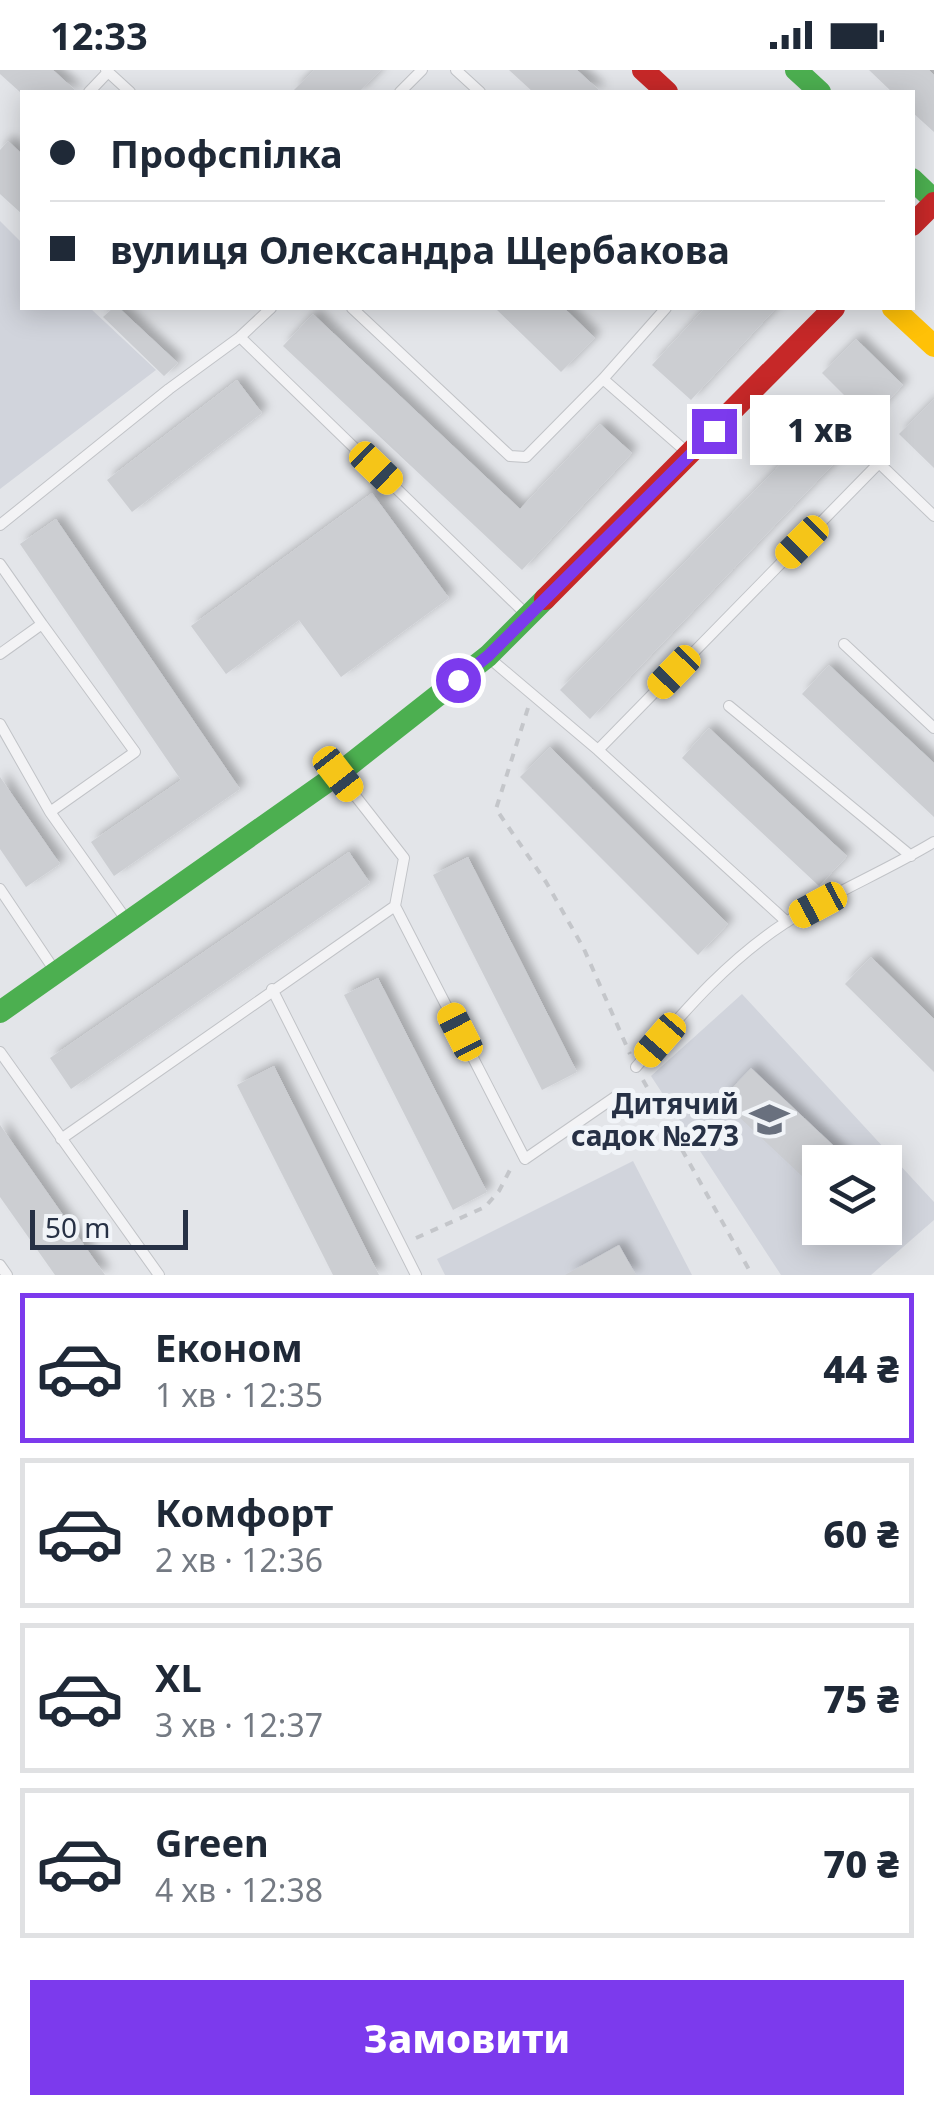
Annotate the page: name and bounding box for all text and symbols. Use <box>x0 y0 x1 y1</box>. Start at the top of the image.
text: 12:33 <box>50 9 148 61</box>
text: Профспілка <box>110 127 343 179</box>
text: вулиця Олександра Щербакова <box>110 223 730 275</box>
callout: 1 хв <box>749 396 889 466</box>
text: 1 хв <box>787 408 853 451</box>
route end <box>692 409 737 454</box>
car <box>344 436 408 500</box>
car <box>770 510 834 574</box>
car <box>642 640 706 704</box>
route start <box>436 658 481 703</box>
car <box>308 741 368 807</box>
car <box>784 878 852 932</box>
car <box>433 998 487 1066</box>
car <box>629 1008 691 1072</box>
place label: Дитячий садок №273 <box>571 1084 739 1154</box>
school or university icon: Дитячий садок №273 <box>748 1098 790 1140</box>
map controls <box>802 1145 902 1245</box>
button: layers <box>802 1145 902 1245</box>
scale bar <box>30 1205 188 1250</box>
text: 50 m <box>45 1208 111 1246</box>
text: Економ <box>155 1321 303 1373</box>
icon: car <box>35 1323 125 1413</box>
text: 44 ₴ <box>823 1342 899 1394</box>
text: 1 хв · 12:35 <box>155 1373 323 1416</box>
text: Комфорт <box>155 1486 333 1538</box>
icon: car <box>35 1488 125 1578</box>
text: 60 ₴ <box>823 1507 899 1559</box>
text: 2 хв · 12:36 <box>155 1538 323 1581</box>
text: XL <box>155 1651 202 1703</box>
icon: car <box>35 1653 125 1743</box>
text: 75 ₴ <box>823 1672 899 1724</box>
text: 3 хв · 12:37 <box>155 1703 323 1746</box>
text: Green <box>155 1816 269 1868</box>
icon: car <box>35 1818 125 1908</box>
text: 70 ₴ <box>823 1837 899 1889</box>
text: 4 хв · 12:38 <box>155 1868 323 1911</box>
button: Замовити <box>30 1980 904 2095</box>

